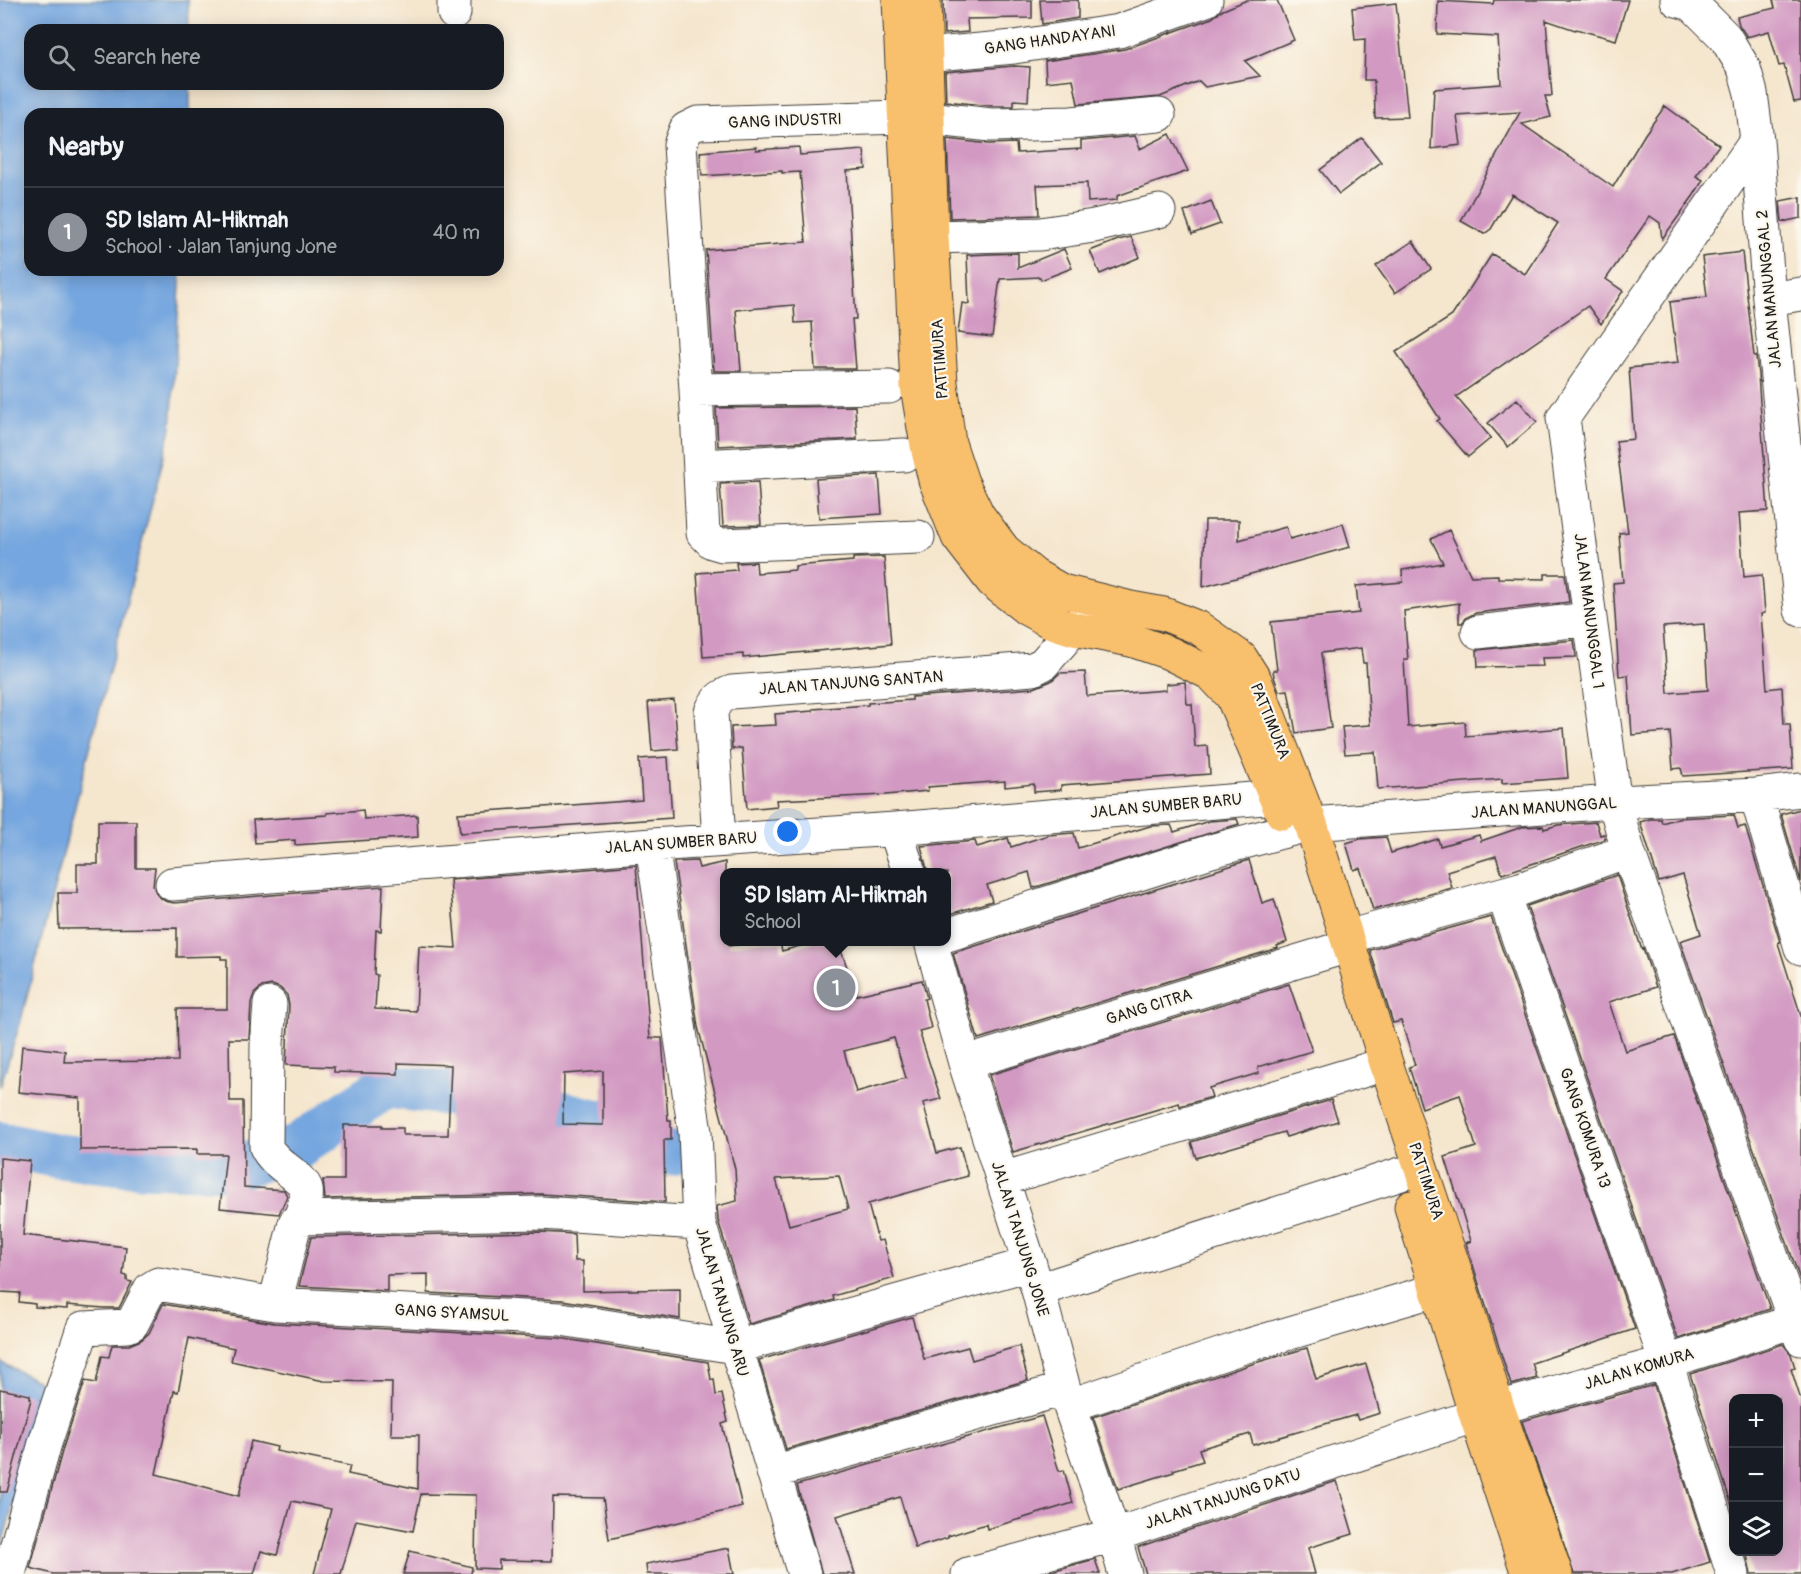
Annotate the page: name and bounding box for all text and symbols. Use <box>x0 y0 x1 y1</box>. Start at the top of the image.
street label: GANG HANDAYANI <box>983 21 1117 59</box>
search box <box>24 24 504 90</box>
icon: search <box>45 41 78 74</box>
text: Search here <box>93 43 200 71</box>
street label: GANG INDUSTRI <box>728 109 842 133</box>
text: Nearby <box>48 131 124 163</box>
text: SD Islam Al-Hikmah <box>105 206 288 234</box>
street label: JALAN MANUNGGAL 2 <box>1752 209 1786 369</box>
text: 1 <box>64 220 71 245</box>
text: 40 m <box>433 220 480 245</box>
text: School · Jalan Tanjung Jone <box>105 234 337 259</box>
street label: PATTIMURA <box>927 318 953 400</box>
street label: JALAN MANUNGGAL 1 <box>1570 532 1608 690</box>
street label: JALAN TANJUNG SANTAN <box>758 667 944 699</box>
street label: PATTIMURA <box>1246 680 1294 762</box>
street label: JALAN SUMBER BARU <box>1089 789 1243 823</box>
street label: JALAN MANUNGGAL <box>1470 793 1618 823</box>
your location <box>773 817 802 846</box>
street label: JALAN SUMBER BARU <box>604 828 758 858</box>
popup <box>720 868 951 946</box>
text: SD Islam Al-Hikmah <box>744 881 927 909</box>
text: School <box>744 909 801 934</box>
pin: 1 <box>816 966 856 1010</box>
street label: GANG CITRA <box>1104 984 1194 1030</box>
street label: GANG KOMURA 13 <box>1555 1065 1615 1191</box>
street label: PATTIMURA <box>1404 1140 1448 1222</box>
street label: JALAN TANJUNG JONE <box>987 1159 1053 1319</box>
street label: JALAN TANJUNG ARU <box>691 1225 753 1379</box>
street label: GANG SYAMSUL <box>394 1300 510 1326</box>
street label: JALAN KOMURA <box>1582 1344 1696 1394</box>
map controls <box>1729 1394 1783 1556</box>
button: + <box>1729 1394 1783 1448</box>
button: − <box>1729 1448 1783 1502</box>
street label: JALAN TANJUNG DATU <box>1142 1464 1304 1534</box>
button: layers <box>1729 1502 1783 1556</box>

